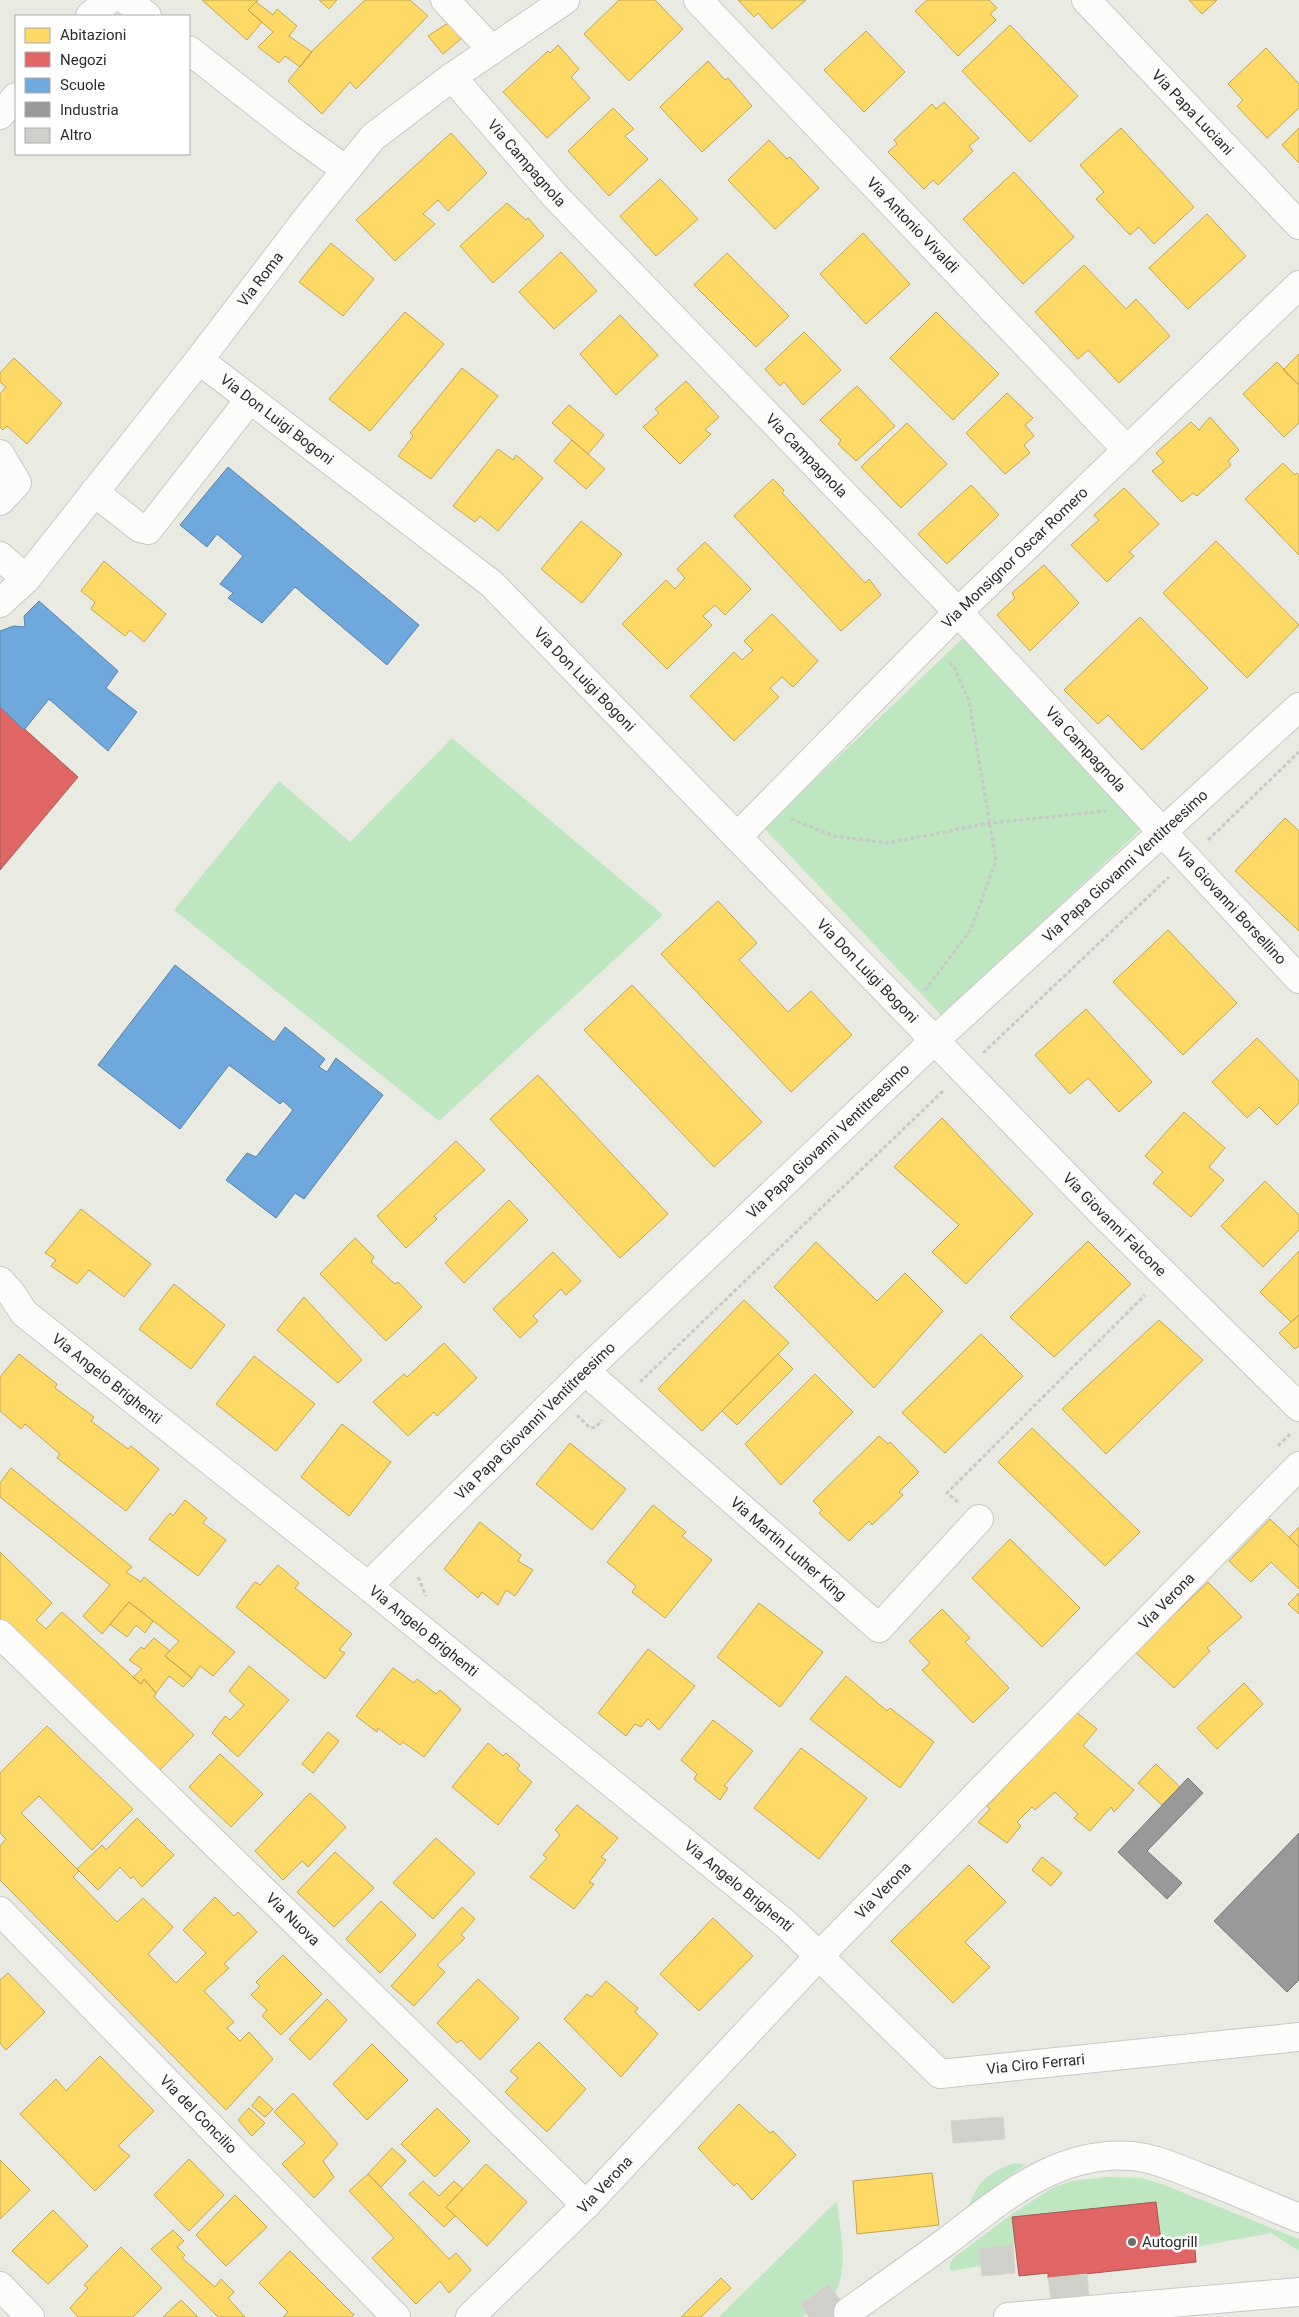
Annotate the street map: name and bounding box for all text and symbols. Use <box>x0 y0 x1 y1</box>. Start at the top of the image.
legend <box>15 15 190 155</box>
text: Abitazioni <box>60 26 127 44</box>
text: Negozi <box>60 51 107 69</box>
street label: Via Papa Luciani <box>1148 66 1237 159</box>
text: Scuole <box>60 76 105 94</box>
text: Industria <box>60 101 119 119</box>
street label: Via Campagnola <box>484 116 570 211</box>
text: Altro <box>60 126 92 144</box>
street label: Via Antonio Vivaldi <box>863 174 962 277</box>
street label: Via Roma <box>234 248 287 310</box>
street label: Via Don Luigi Bogoni <box>217 370 337 469</box>
street label: Via Campagnola <box>762 410 851 501</box>
street label: Via Monsignor Oscar Romero <box>938 483 1092 632</box>
street label: Via Don Luigi Bogoni <box>530 624 639 735</box>
street label: Via Campagnola <box>1042 703 1130 796</box>
street label: Via Papa Giovanni Ventitreesimo <box>1039 786 1212 946</box>
street label: Via Giovanni Borsellino <box>1172 844 1290 968</box>
street label: Via Don Luigi Bogoni <box>813 915 922 1027</box>
street label: Via Papa Giovanni Ventitreesimo <box>743 1060 913 1222</box>
street label: Via Giovanni Falcone <box>1059 1169 1170 1280</box>
street label: Via Angelo Brighenti <box>48 1330 165 1428</box>
street label: Via Papa Giovanni Ventitreesimo <box>451 1338 619 1504</box>
street label: Via Martin Luther King <box>727 1493 850 1604</box>
street label: Via Verona <box>1135 1569 1198 1633</box>
street label: Via Angelo Brighenti <box>366 1582 482 1681</box>
street label: Via Angelo Brighenti <box>680 1836 797 1935</box>
street label: Via Verona <box>851 1858 915 1923</box>
street label: Via Nuova <box>262 1889 324 1950</box>
street label: Via Ciro Ferrari <box>986 2050 1086 2078</box>
street label: Via del Concilio <box>156 2071 241 2157</box>
street label: Via Verona <box>574 2152 636 2217</box>
place label: Autogrill <box>1142 2233 1198 2251</box>
marker: Autogrill <box>1126 2236 1138 2248</box>

